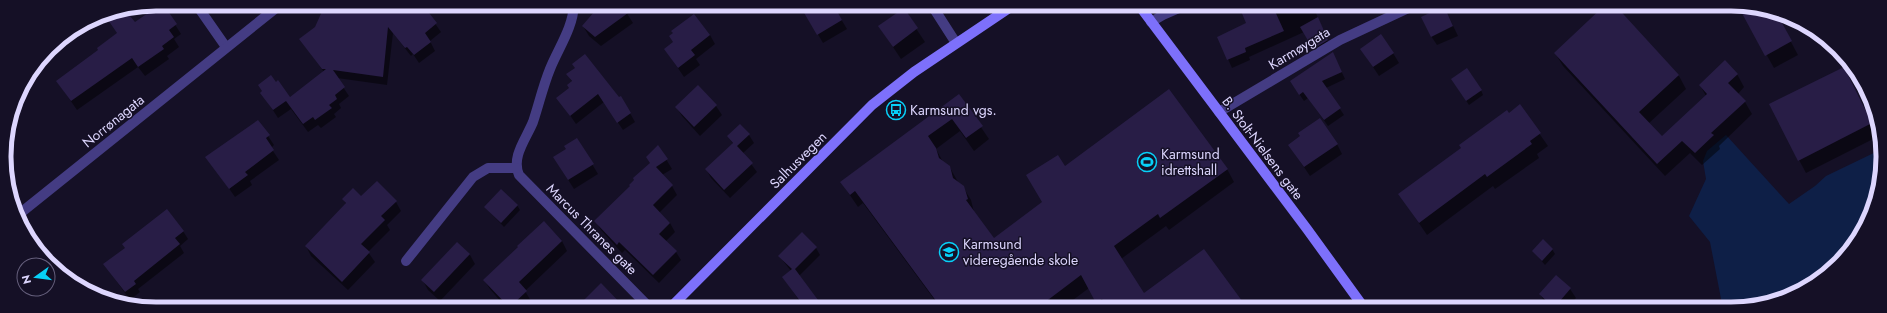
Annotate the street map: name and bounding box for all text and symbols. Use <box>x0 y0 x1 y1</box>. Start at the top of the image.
street label: Karmøygata <box>1264 22 1334 74</box>
street label: Norrønagata <box>78 90 148 152</box>
street label: B. Stolt-Nielsens gate <box>1218 92 1308 204</box>
bus stop icon: Karmsund vgs. <box>885 99 907 121</box>
place label: Karmsund vgs. <box>910 100 997 120</box>
street label: Salhusvegen <box>765 127 831 193</box>
place label: Karmsund idrettshall <box>1161 144 1220 180</box>
sports icon: Karmsund idrettshall <box>1136 151 1158 173</box>
street label: Marcus Thranes gate <box>542 179 642 279</box>
place label: Karmsund videregående skole <box>963 234 1078 270</box>
school or university icon: Karmsund videregående skole <box>938 241 960 263</box>
north arrow <box>16 257 56 297</box>
text: N <box>17 273 35 286</box>

